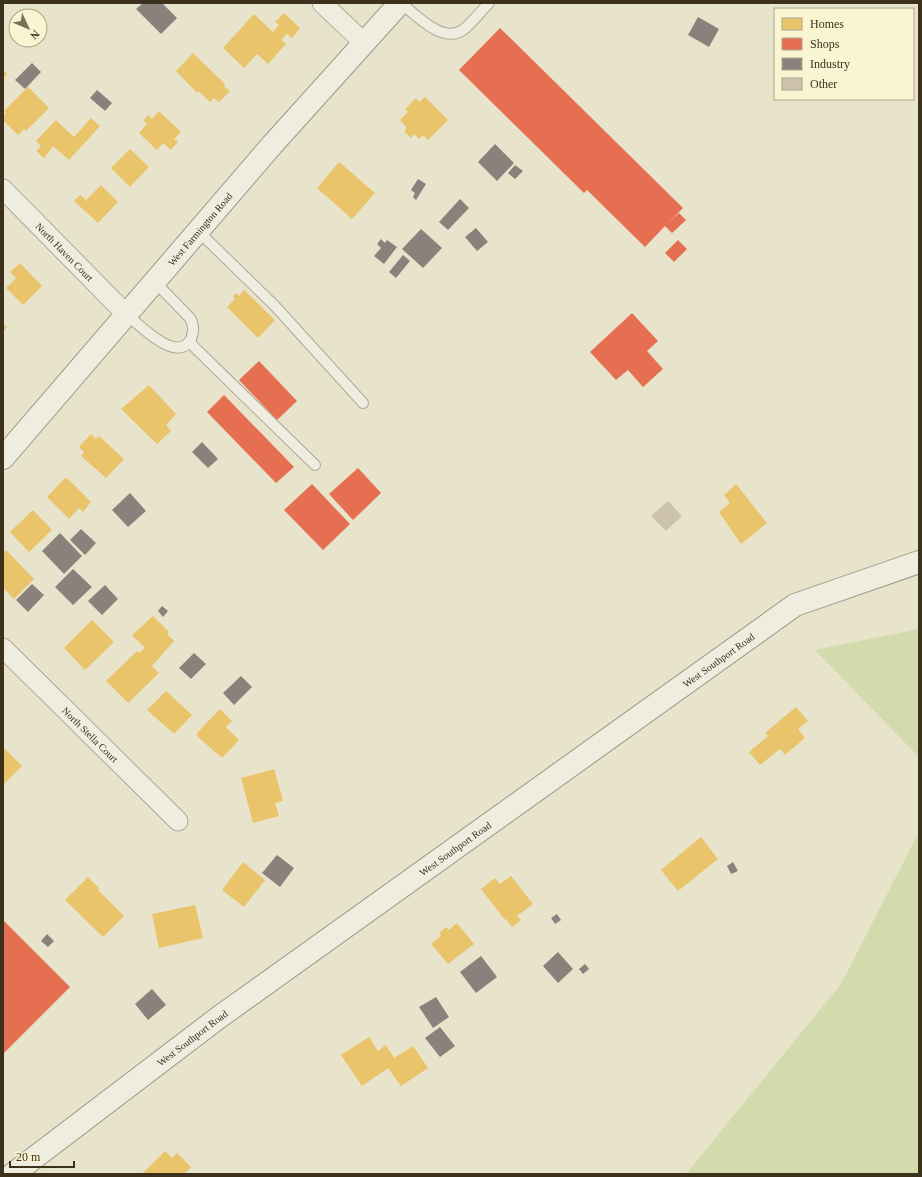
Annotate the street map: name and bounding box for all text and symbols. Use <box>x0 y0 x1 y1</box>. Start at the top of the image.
north arrow <box>8 8 48 48</box>
legend <box>774 8 914 100</box>
text: Homes <box>810 17 844 31</box>
text: N <box>28 28 42 42</box>
text: Shops <box>810 37 840 51</box>
text: Industry <box>810 57 850 71</box>
text: Other <box>810 77 837 91</box>
street label: West Farmington Road <box>165 190 234 268</box>
street label: North Haven Court <box>34 220 96 283</box>
street label: West Southport Road <box>681 630 756 689</box>
street label: North Stella Court <box>60 705 121 765</box>
street label: West Southport Road <box>417 819 493 878</box>
street label: West Southport Road <box>155 1008 229 1068</box>
scale bar <box>10 1143 74 1169</box>
text: 20 m <box>16 1150 41 1164</box>

